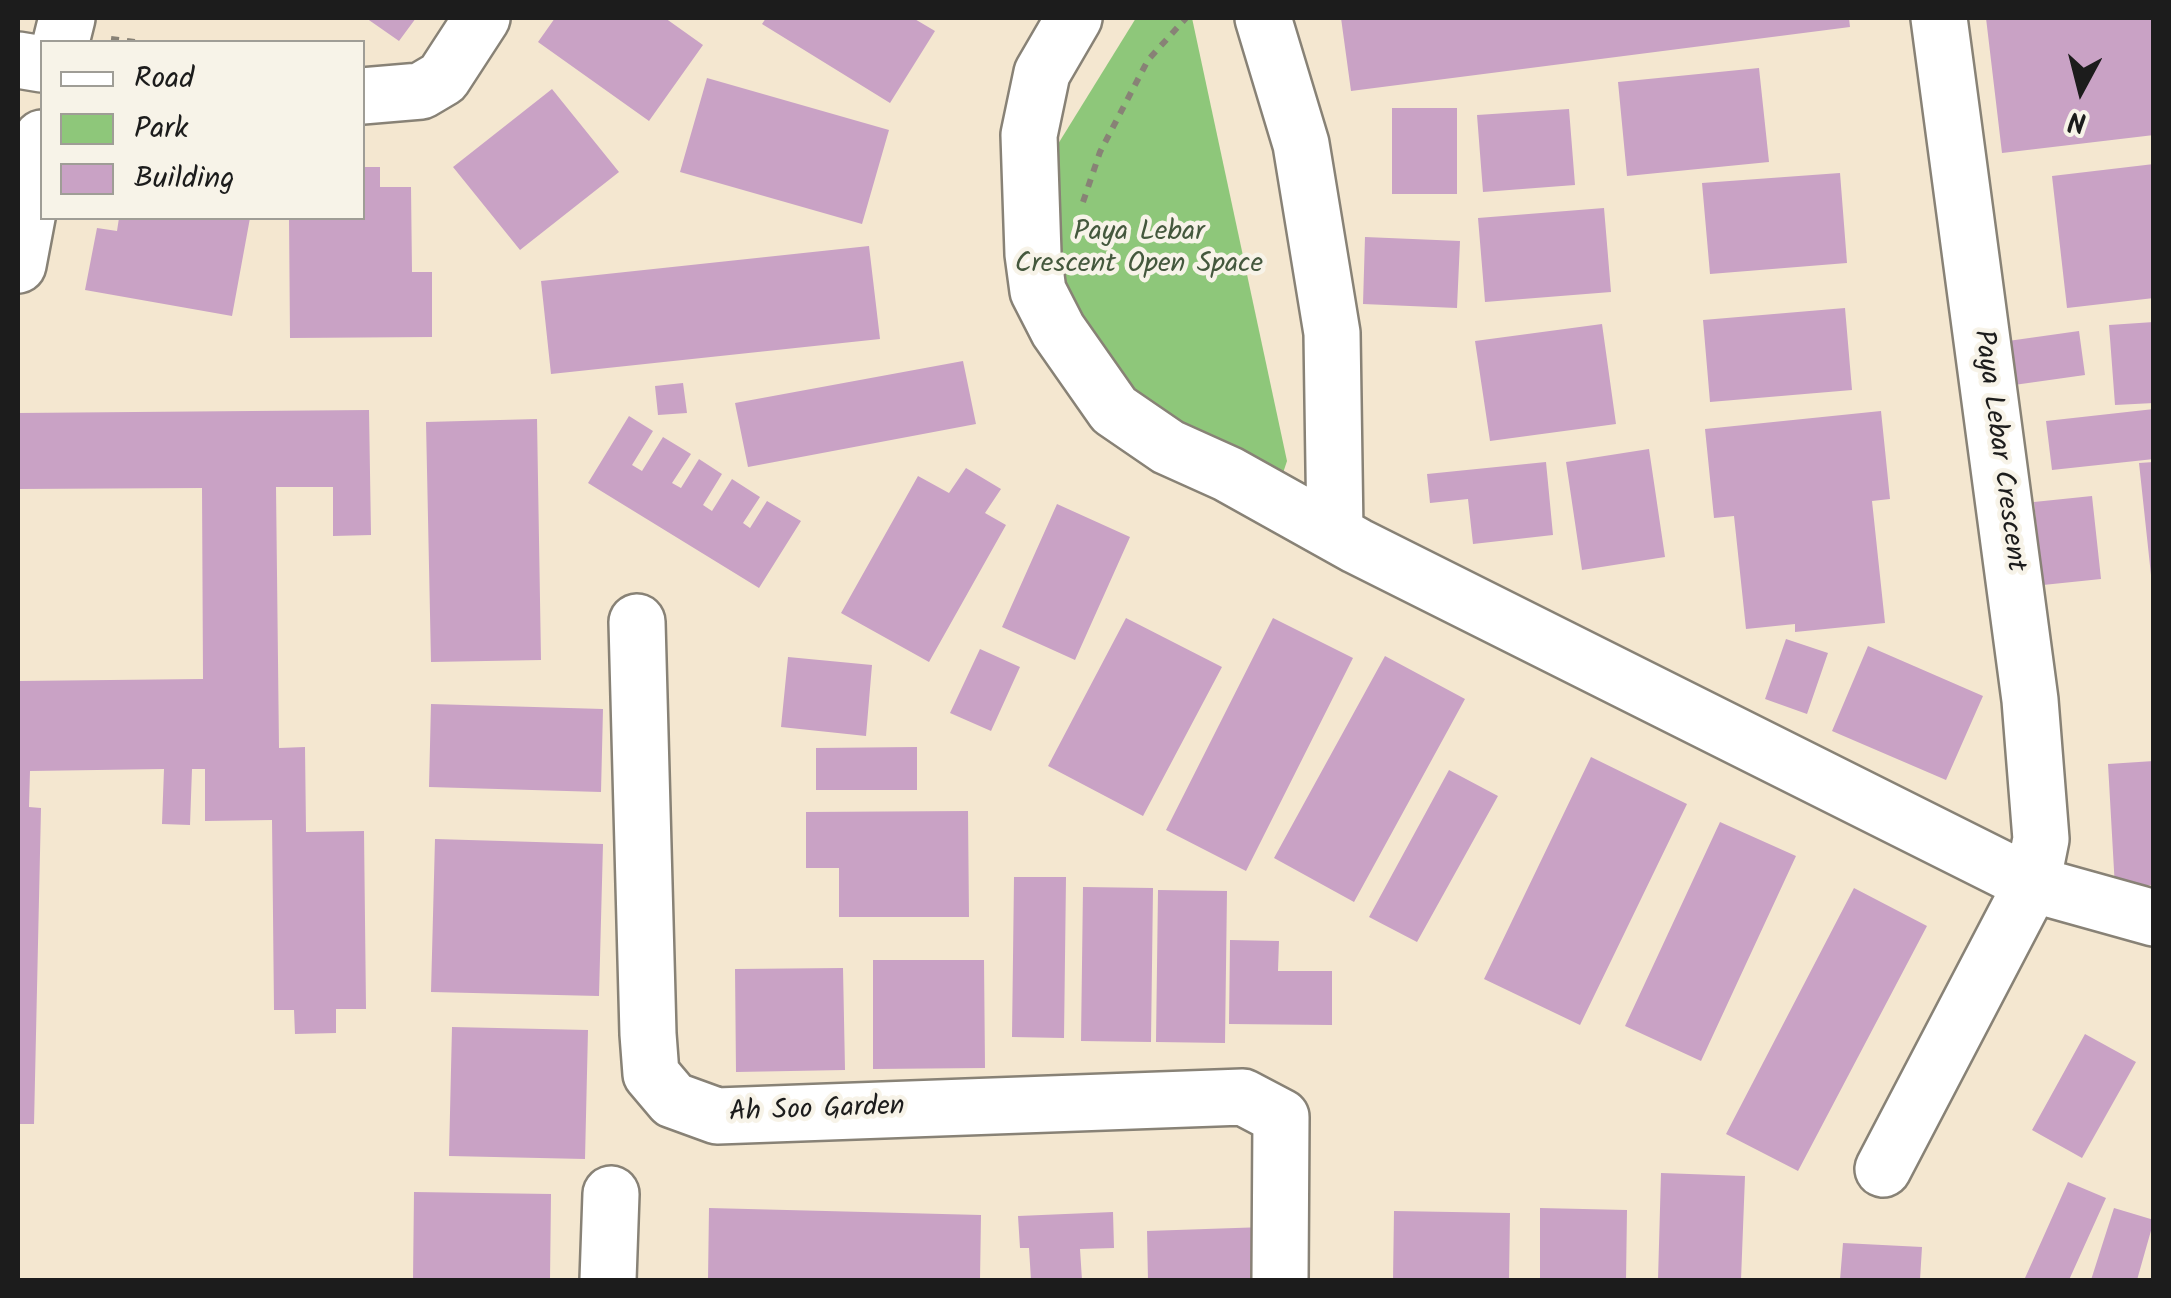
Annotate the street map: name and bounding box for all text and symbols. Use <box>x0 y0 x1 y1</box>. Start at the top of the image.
legend <box>40 40 365 220</box>
north arrow <box>2031 40 2131 140</box>
text: Road <box>134 55 194 103</box>
text: N <box>2066 97 2089 144</box>
text: Park <box>134 105 188 153</box>
text: Building <box>134 155 234 203</box>
park label: Paya Lebar Crescent Open Space <box>1015 217 1263 283</box>
street label: Paya Lebar Crescent <box>1963 328 2031 574</box>
street label: Ah Soo Garden <box>729 1092 905 1132</box>

